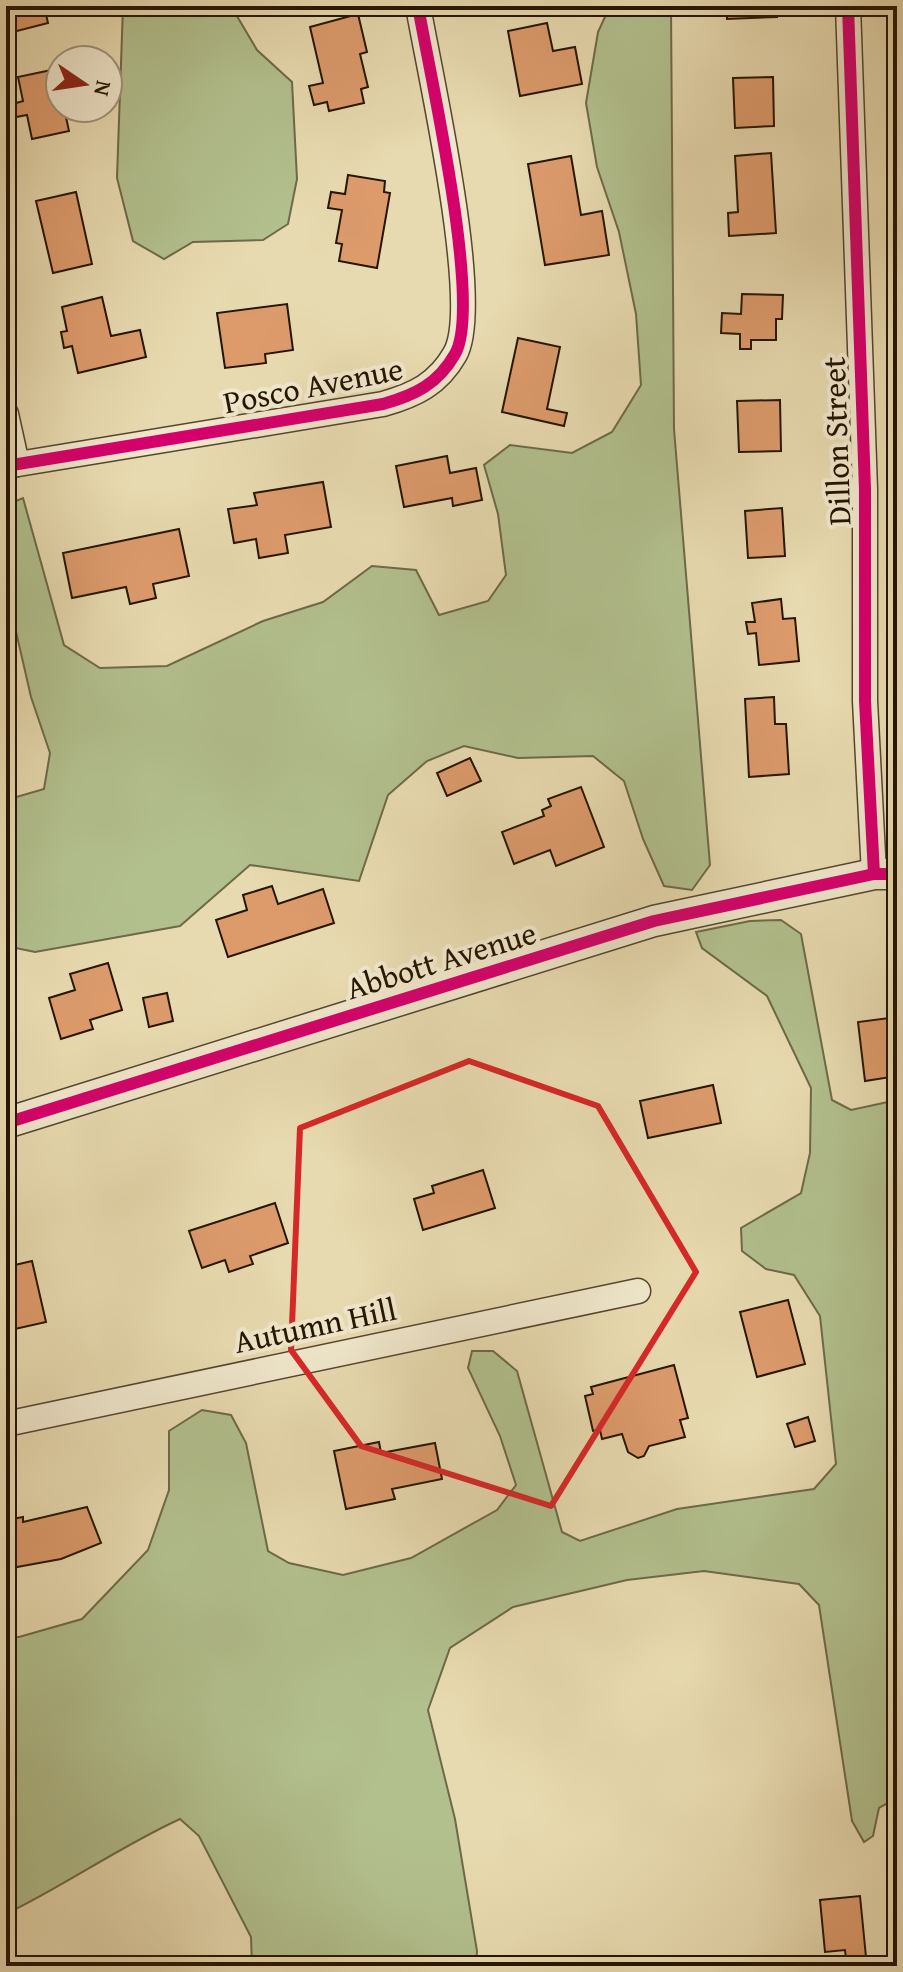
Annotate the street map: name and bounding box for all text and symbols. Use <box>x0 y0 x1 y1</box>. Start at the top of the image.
north arrow <box>44 44 124 124</box>
text: N <box>86 78 121 100</box>
street label: Posco Avenue <box>219 345 407 425</box>
street label: Dillon Street <box>810 356 862 526</box>
street label: Abbott Avenue <box>340 909 542 1011</box>
street label: Autumn Hill <box>230 1285 400 1365</box>

